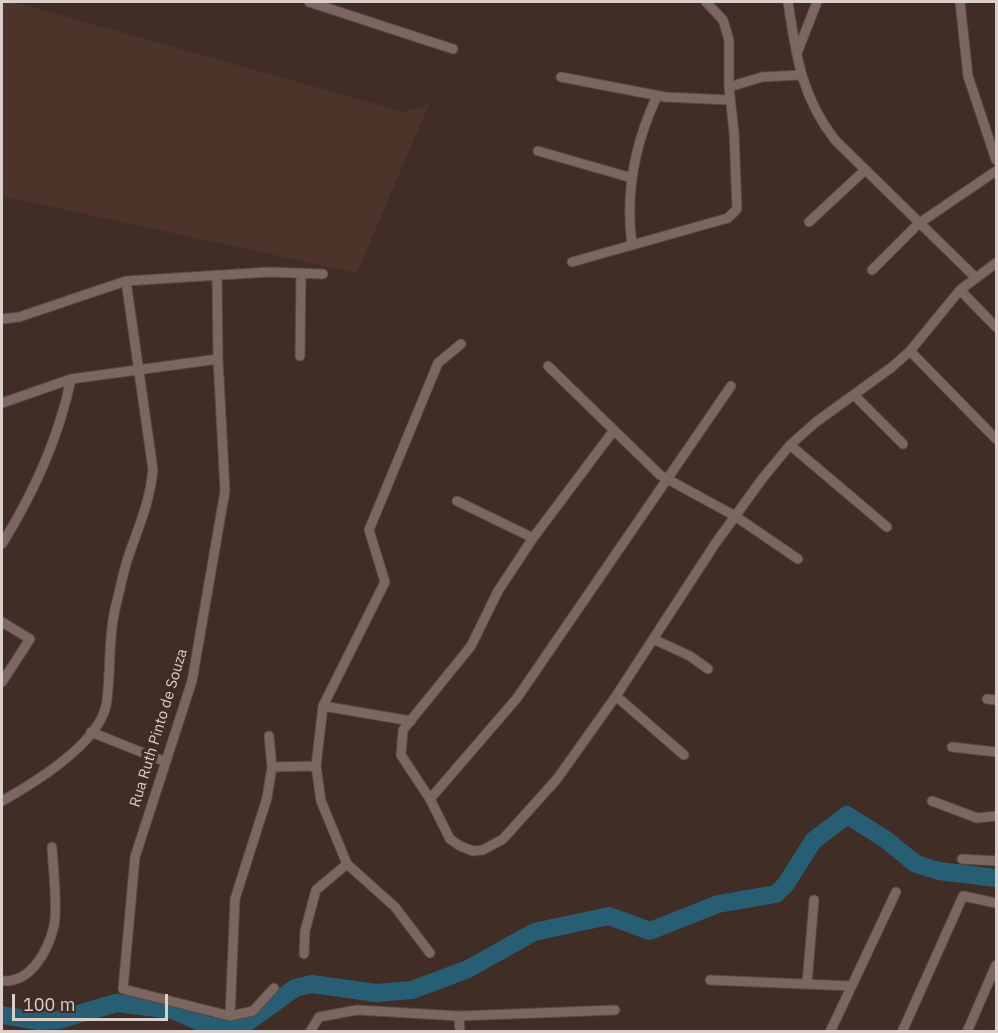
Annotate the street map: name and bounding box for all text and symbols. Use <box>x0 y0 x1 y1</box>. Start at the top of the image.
street label: Rua Ruth Pinto de Souza <box>126 647 192 809</box>
scale bar <box>15 982 171 1020</box>
text: 100 m <box>23 993 75 1016</box>

